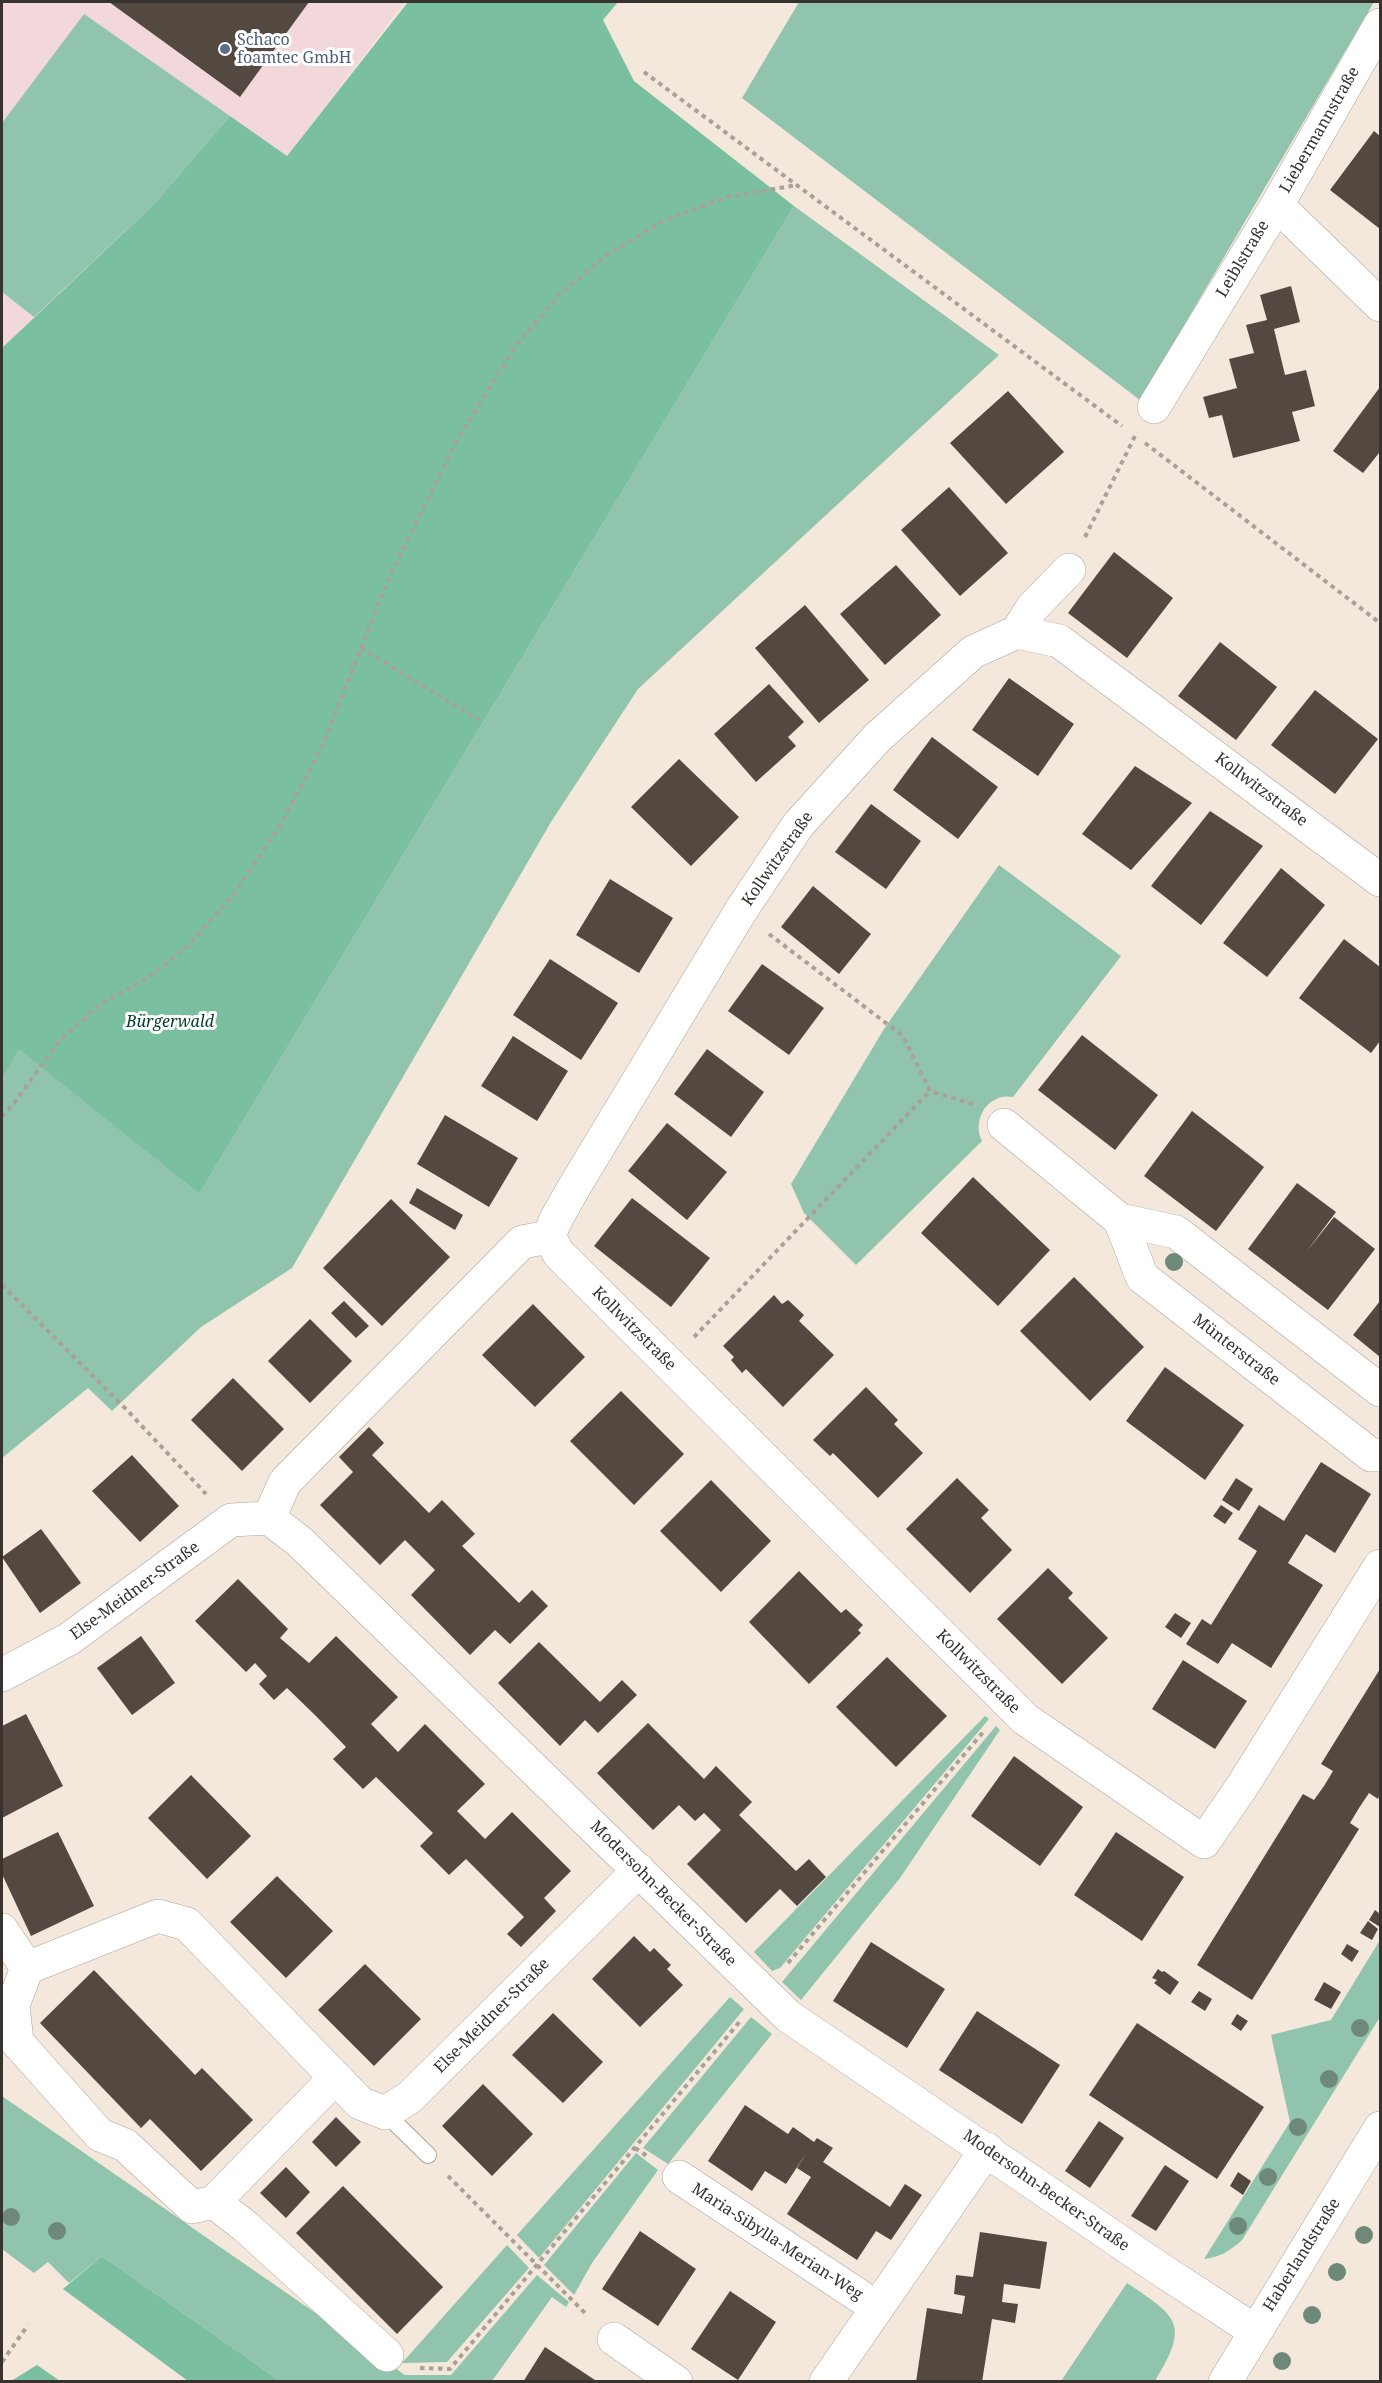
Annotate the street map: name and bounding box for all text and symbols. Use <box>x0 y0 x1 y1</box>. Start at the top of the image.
place label: Schaco foamtec GmbH <box>237 30 352 68</box>
marker: Schaco foamtec GmbH <box>218 42 232 56</box>
street label: Liebermannstraße <box>1276 64 1364 196</box>
street label: Leiblstraße <box>1213 217 1273 301</box>
street label: Kollwitzstraße <box>1211 749 1311 831</box>
street label: Kollwitzstraße <box>738 808 818 910</box>
park label: Bürgerwald <box>126 1012 214 1032</box>
street label: Kollwitzstraße <box>588 1283 680 1375</box>
street label: Münterstraße <box>1189 1310 1283 1390</box>
street label: Else-Meidner-Straße <box>67 1538 203 1644</box>
street label: Kollwitzstraße <box>932 1626 1024 1718</box>
street label: Modersohn-Becker-Straße <box>586 1817 740 1971</box>
street label: Else-Meidner-Straße <box>430 1954 554 2078</box>
street label: Modersohn-Becker-Straße <box>959 2126 1133 2256</box>
street label: Maria-Sibylla-Merian-Weg <box>688 2179 866 2305</box>
street label: Haberlandstraße <box>1259 2195 1345 2315</box>

